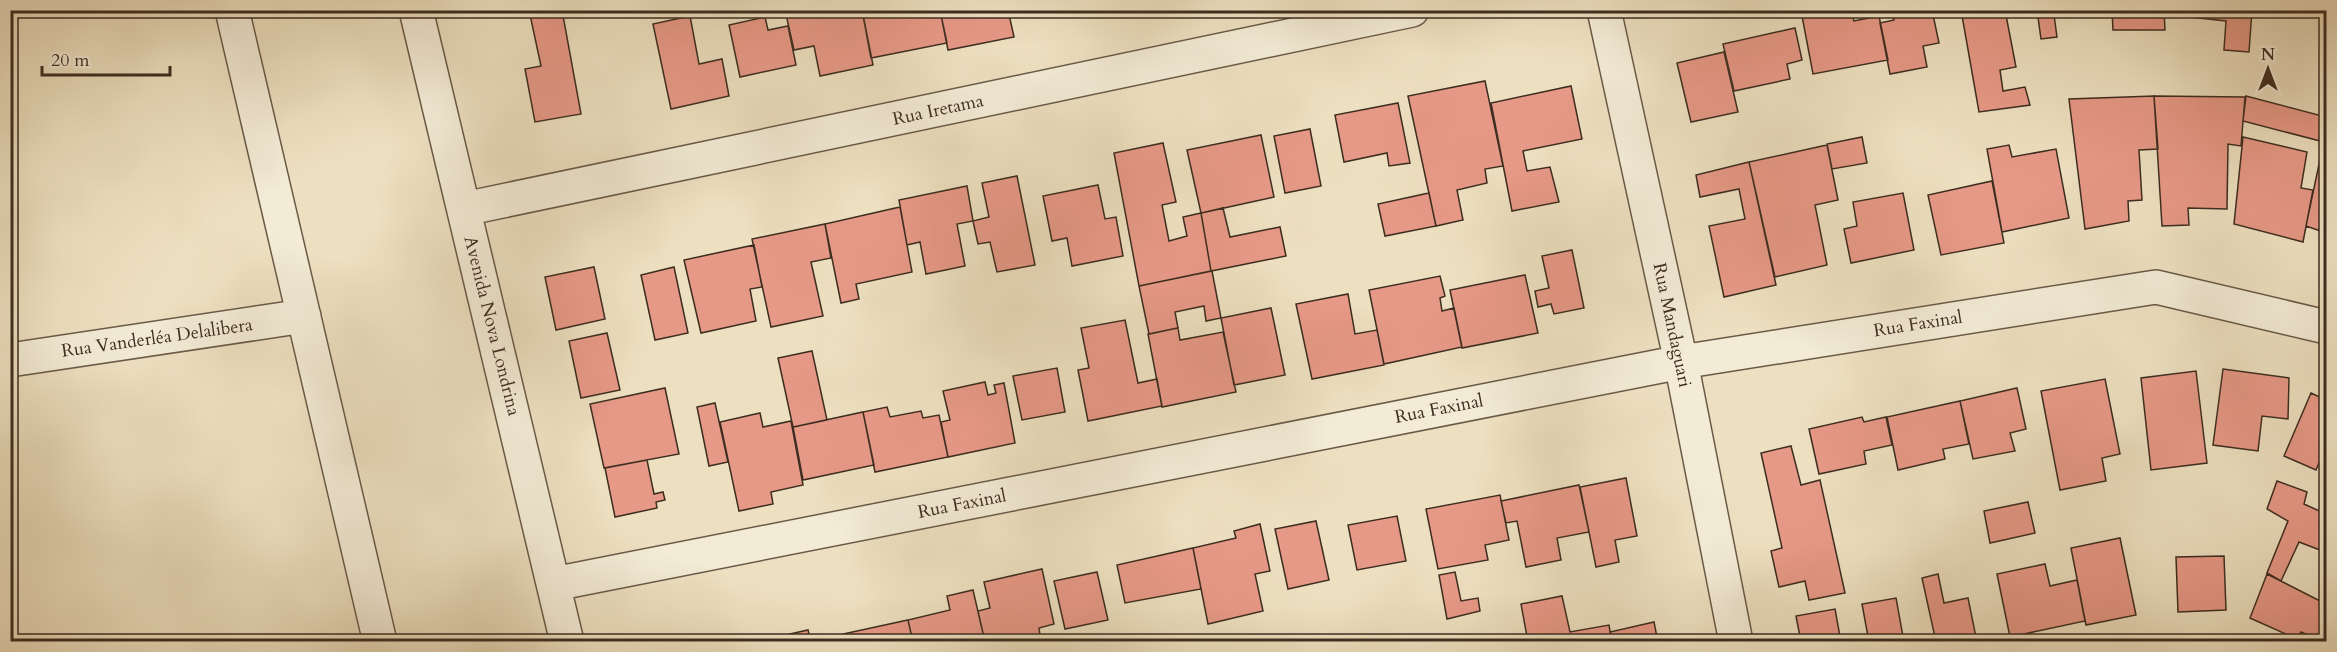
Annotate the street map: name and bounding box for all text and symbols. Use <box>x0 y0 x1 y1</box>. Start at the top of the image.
scale bar <box>42 39 170 77</box>
north arrow <box>2238 39 2298 99</box>
text: N <box>2261 44 2275 66</box>
text: 20 m <box>51 48 90 73</box>
street label: Rua Iretama <box>890 88 986 132</box>
street label: Avenida Nova Londrina <box>458 233 526 419</box>
street label: Rua Mandaguari <box>1647 260 1697 390</box>
street label: Rua Faxinal <box>1872 305 1965 343</box>
street label: Rua Vanderléa Delalibera <box>60 312 254 364</box>
street label: Rua Faxinal <box>1393 388 1486 430</box>
street label: Rua Faxinal <box>916 483 1009 525</box>

